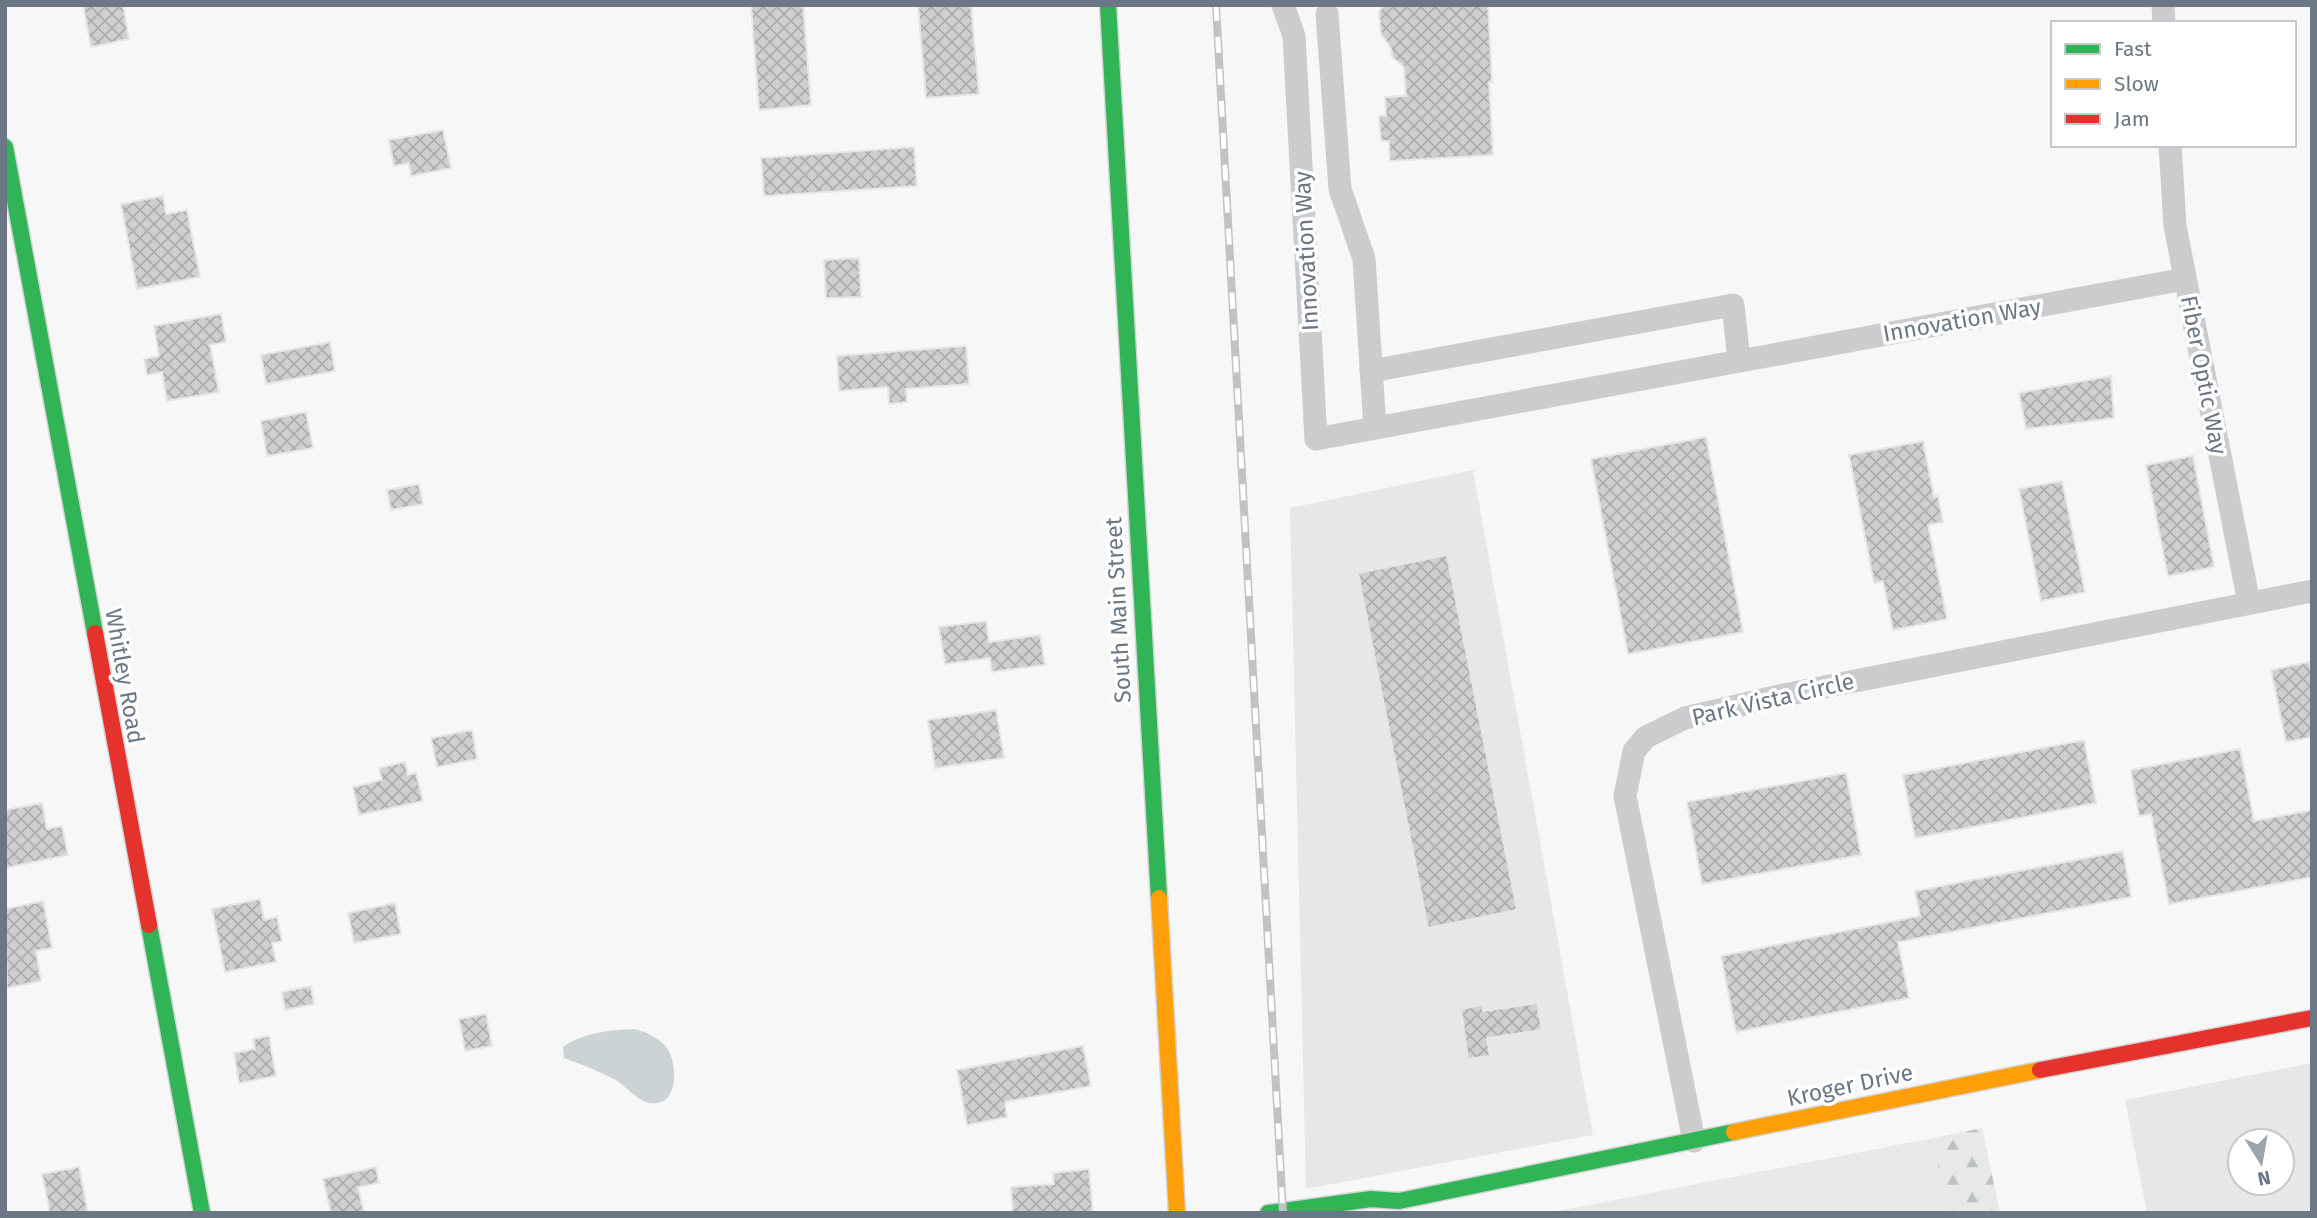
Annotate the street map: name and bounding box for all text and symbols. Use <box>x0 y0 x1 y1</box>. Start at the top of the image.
legend <box>2051 21 2296 147</box>
text: Fast <box>2114 36 2152 62</box>
text: Slow <box>2114 71 2159 97</box>
text: Jam <box>2114 106 2150 132</box>
street label: Innovation Way <box>1288 170 1324 332</box>
street label: Innovation Way <box>1881 292 2044 348</box>
street label: Fiber Optic Way <box>2175 293 2233 458</box>
street label: South Main Street <box>1099 516 1137 704</box>
street label: Whitley Road <box>99 606 151 746</box>
street label: Park Vista Circle <box>1689 667 1857 731</box>
street label: Kroger Drive <box>1784 1058 1916 1112</box>
north arrow <box>2226 1127 2296 1197</box>
text: N <box>2256 1166 2273 1191</box>

